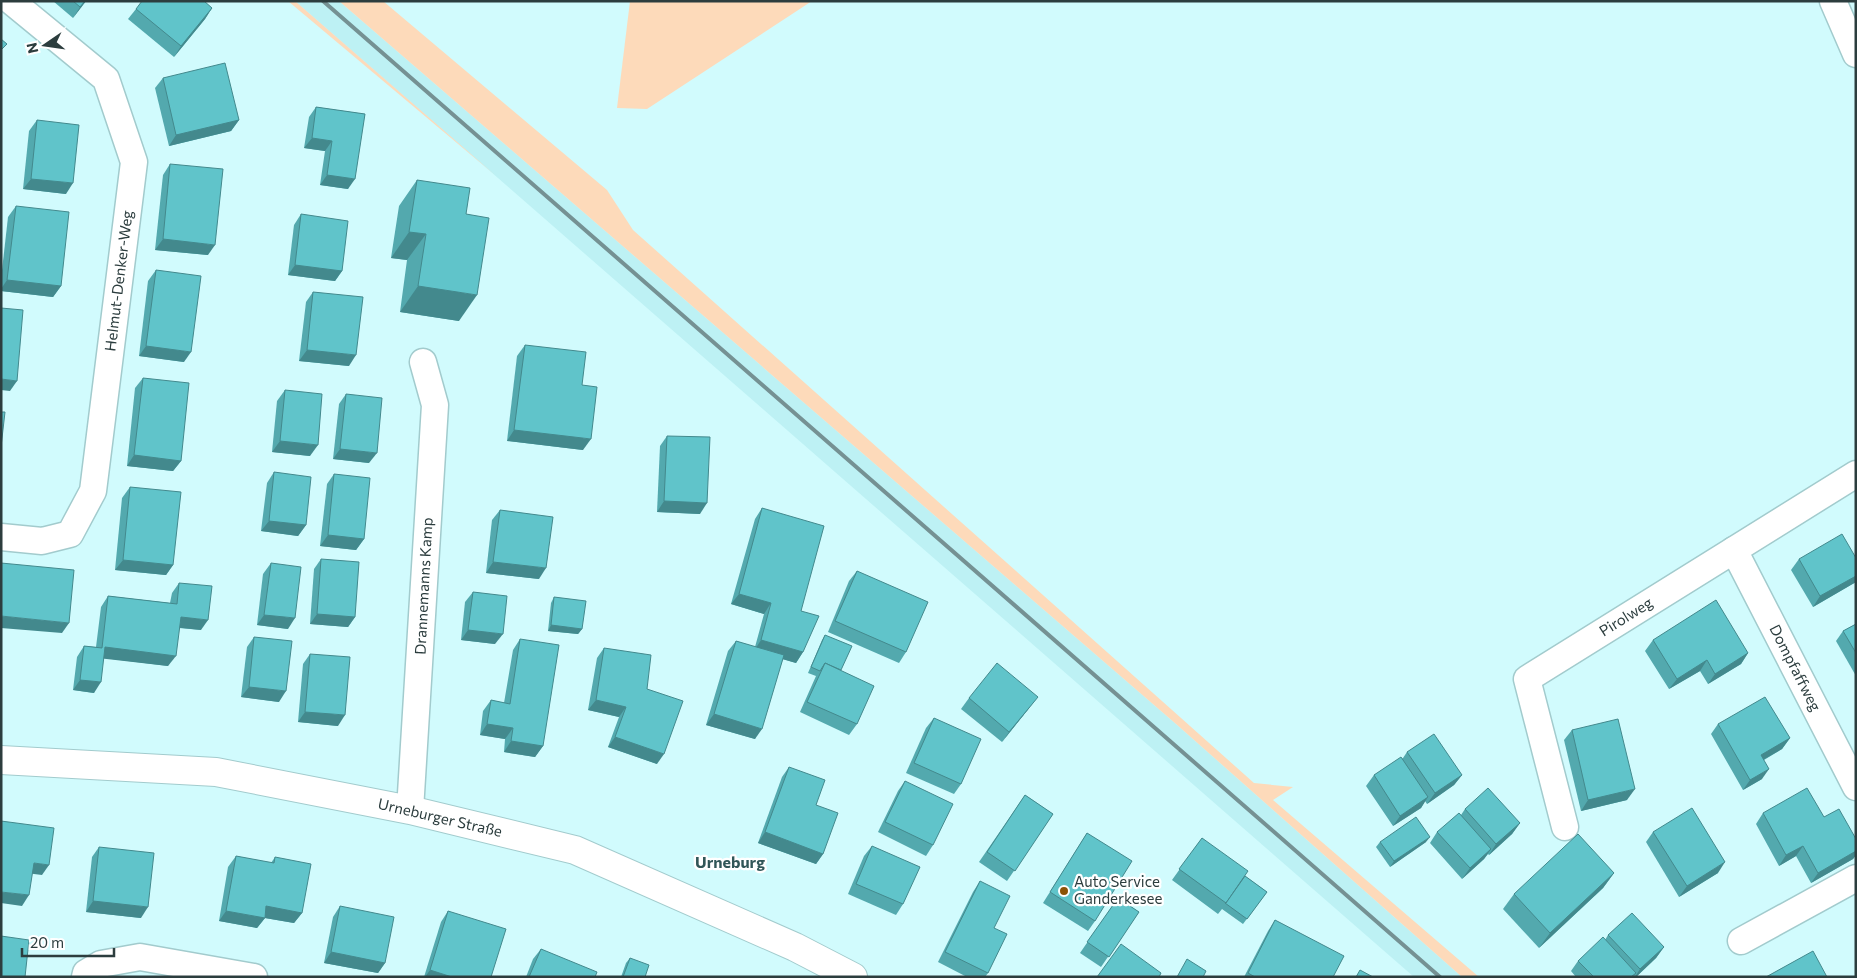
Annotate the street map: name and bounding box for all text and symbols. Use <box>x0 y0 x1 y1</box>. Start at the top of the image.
north arrow <box>20 20 70 70</box>
text: N <box>22 41 41 55</box>
street label: Helmut-Denker-Weg <box>100 209 136 352</box>
street label: Drannemanns Kamp <box>410 517 436 655</box>
street label: Pirolweg <box>1595 593 1655 640</box>
street label: Dompfaffweg <box>1766 621 1825 714</box>
street label: Urneburger Straße <box>376 794 504 840</box>
district label: Urneburg <box>695 852 765 871</box>
place label: Auto Service Ganderkesee <box>1074 872 1162 907</box>
marker: Auto Service Ganderkesee <box>1058 885 1070 897</box>
scale bar <box>22 926 115 958</box>
text: 20 m <box>30 933 64 951</box>

